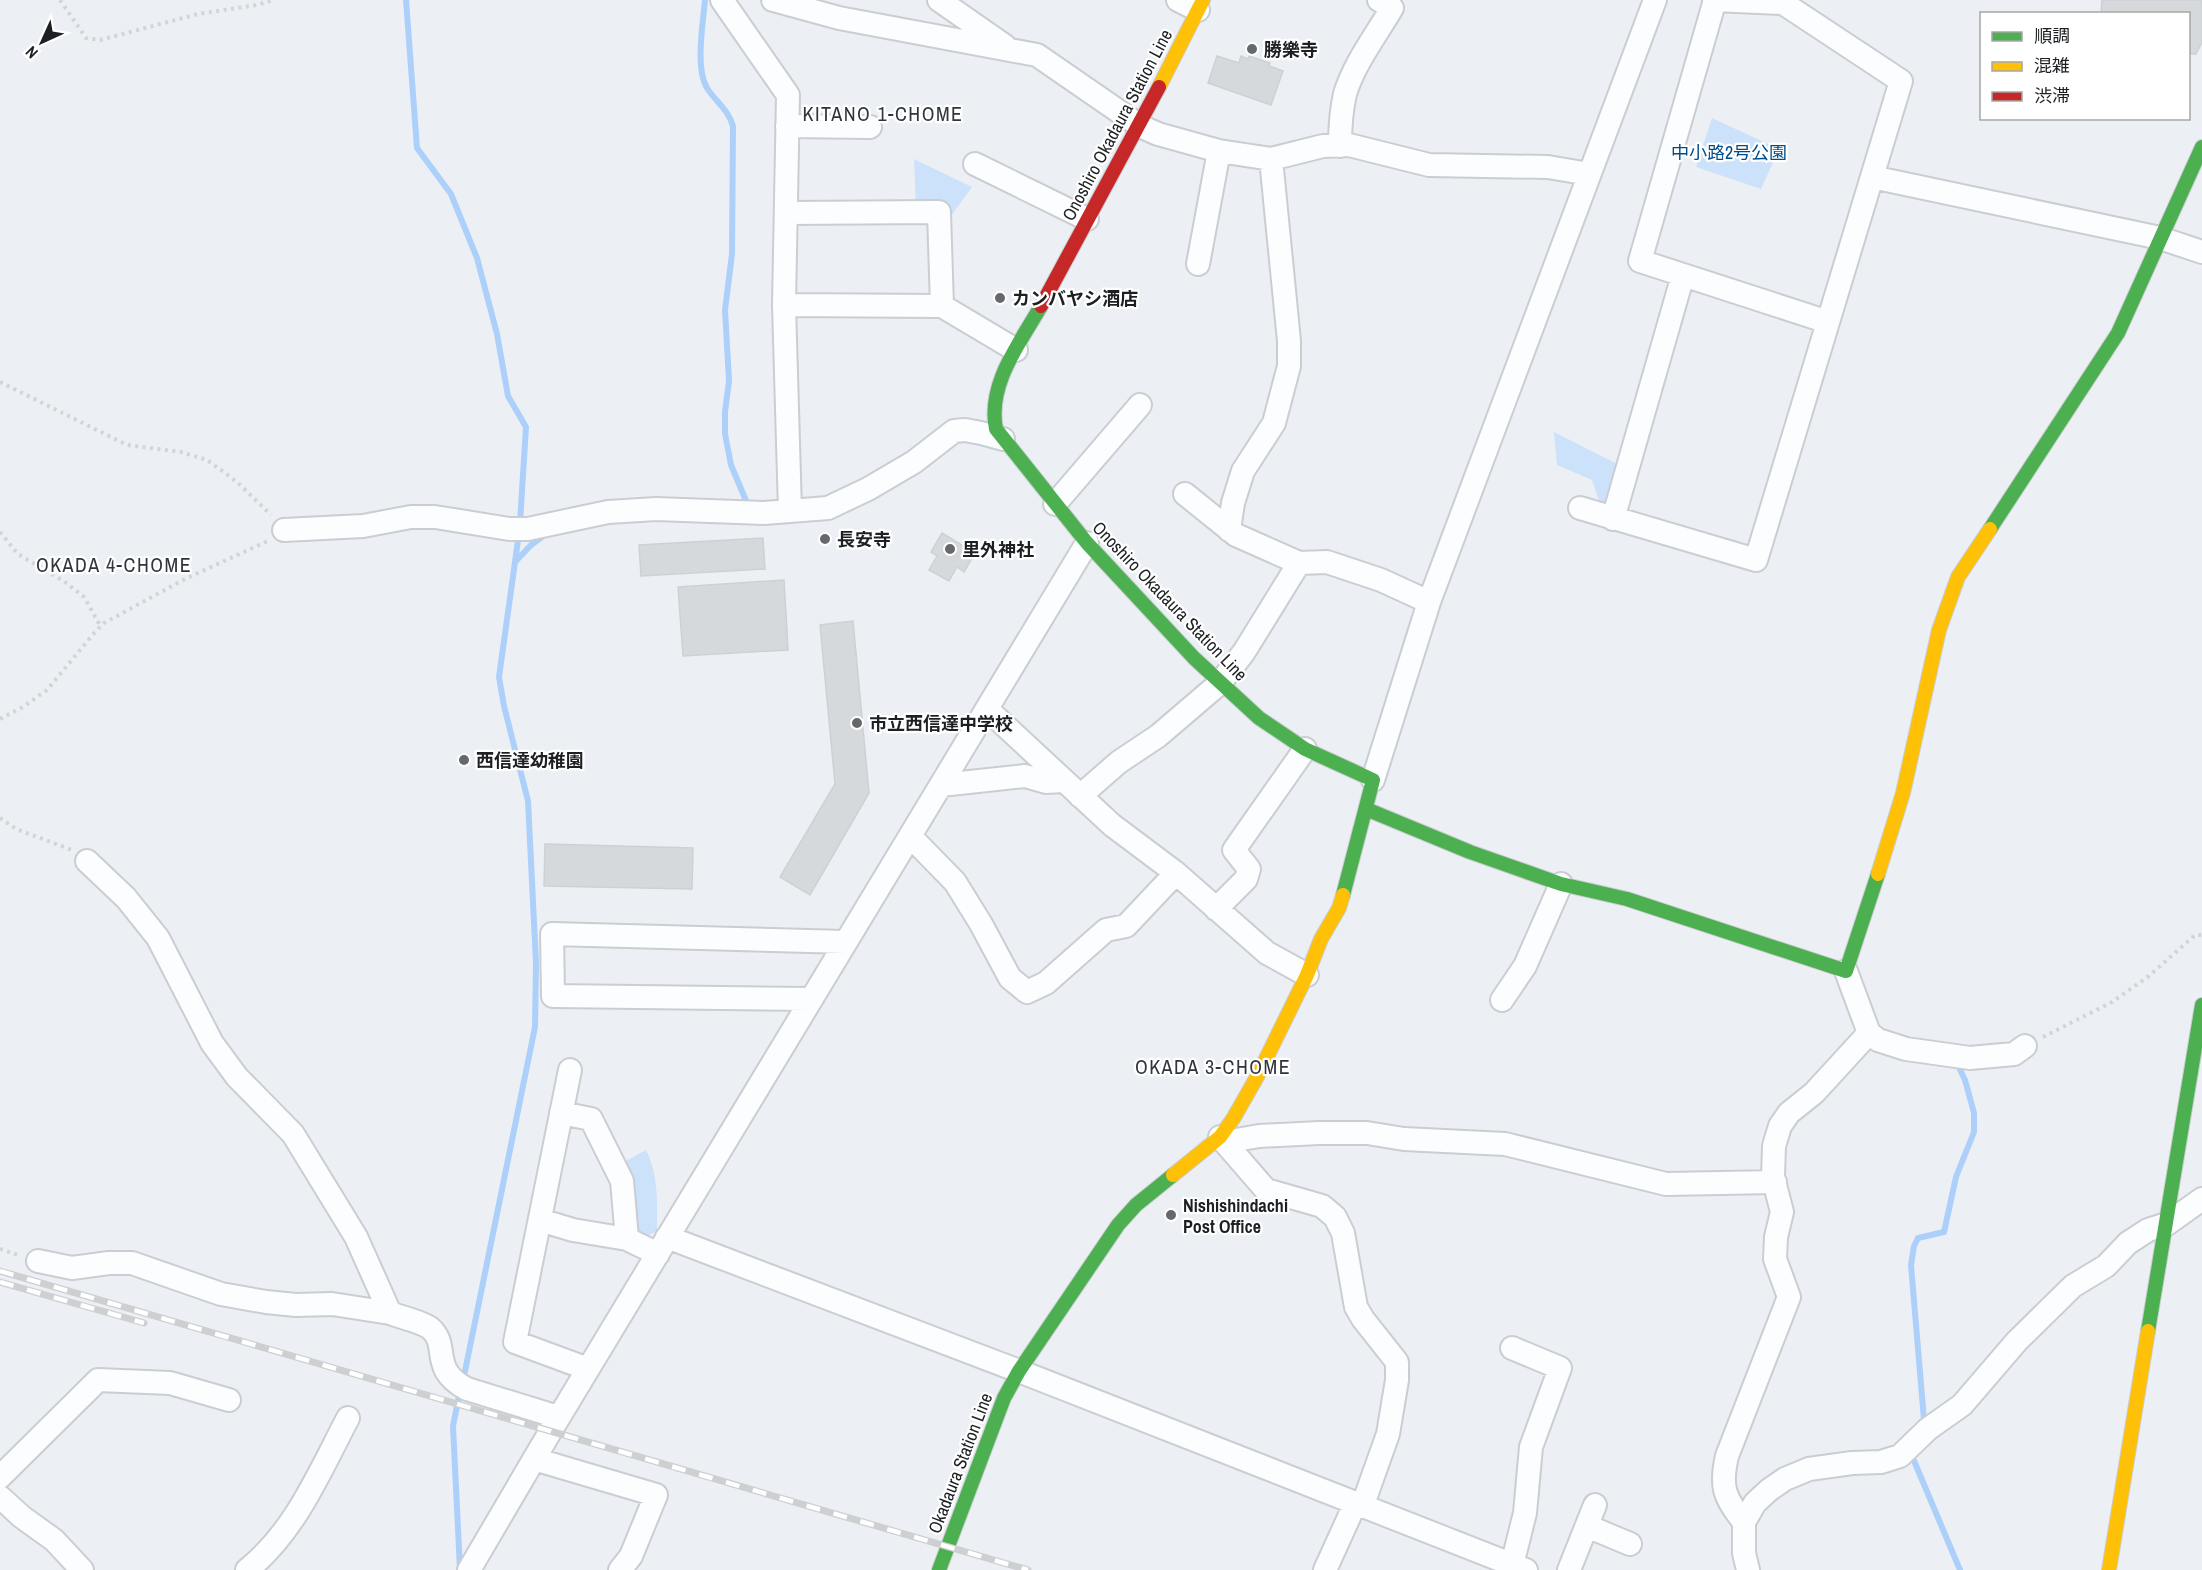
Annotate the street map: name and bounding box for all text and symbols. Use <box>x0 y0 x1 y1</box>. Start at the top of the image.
north arrow <box>12 12 72 72</box>
legend <box>1980 12 2190 120</box>
text: 順調 <box>2034 23 2070 48</box>
street label: Onoshiro Okadaura Station Line <box>1056 25 1178 225</box>
place label: 勝樂寺 <box>1264 37 1318 62</box>
text: N <box>20 41 43 64</box>
marker: 勝樂寺 <box>1245 42 1259 56</box>
text: 混雑 <box>2034 53 2070 78</box>
text: 渋滞 <box>2034 83 2070 108</box>
district label: KITANO 1-CHOME <box>802 100 964 127</box>
park label: 中小路2号公園 <box>1671 140 1787 165</box>
place label: カンバヤシ酒店 <box>1012 286 1138 311</box>
marker: カンバヤシ酒店 <box>993 291 1007 305</box>
street label: Onoshiro Okadaura Station Line <box>1087 516 1253 686</box>
place label: 長安寺 <box>837 527 891 552</box>
marker: 長安寺 <box>818 532 832 546</box>
place label: 里外神社 <box>962 537 1034 562</box>
marker: 里外神社 <box>943 542 957 556</box>
district label: OKADA 4-CHOME <box>36 551 192 578</box>
place label: 市立西信達中学校 <box>869 711 1013 736</box>
marker: 市立西信達中学校 <box>850 716 864 730</box>
place label: 西信達幼稚園 <box>476 748 584 773</box>
marker: 西信達幼稚園 <box>457 753 471 767</box>
district label: OKADA 3-CHOME <box>1135 1053 1291 1080</box>
place label: Nishishindachi Post Office <box>1183 1193 1288 1239</box>
marker: Nishishindachi Post Office <box>1164 1208 1178 1222</box>
street label: Okadaura Station Line <box>922 1389 998 1537</box>

